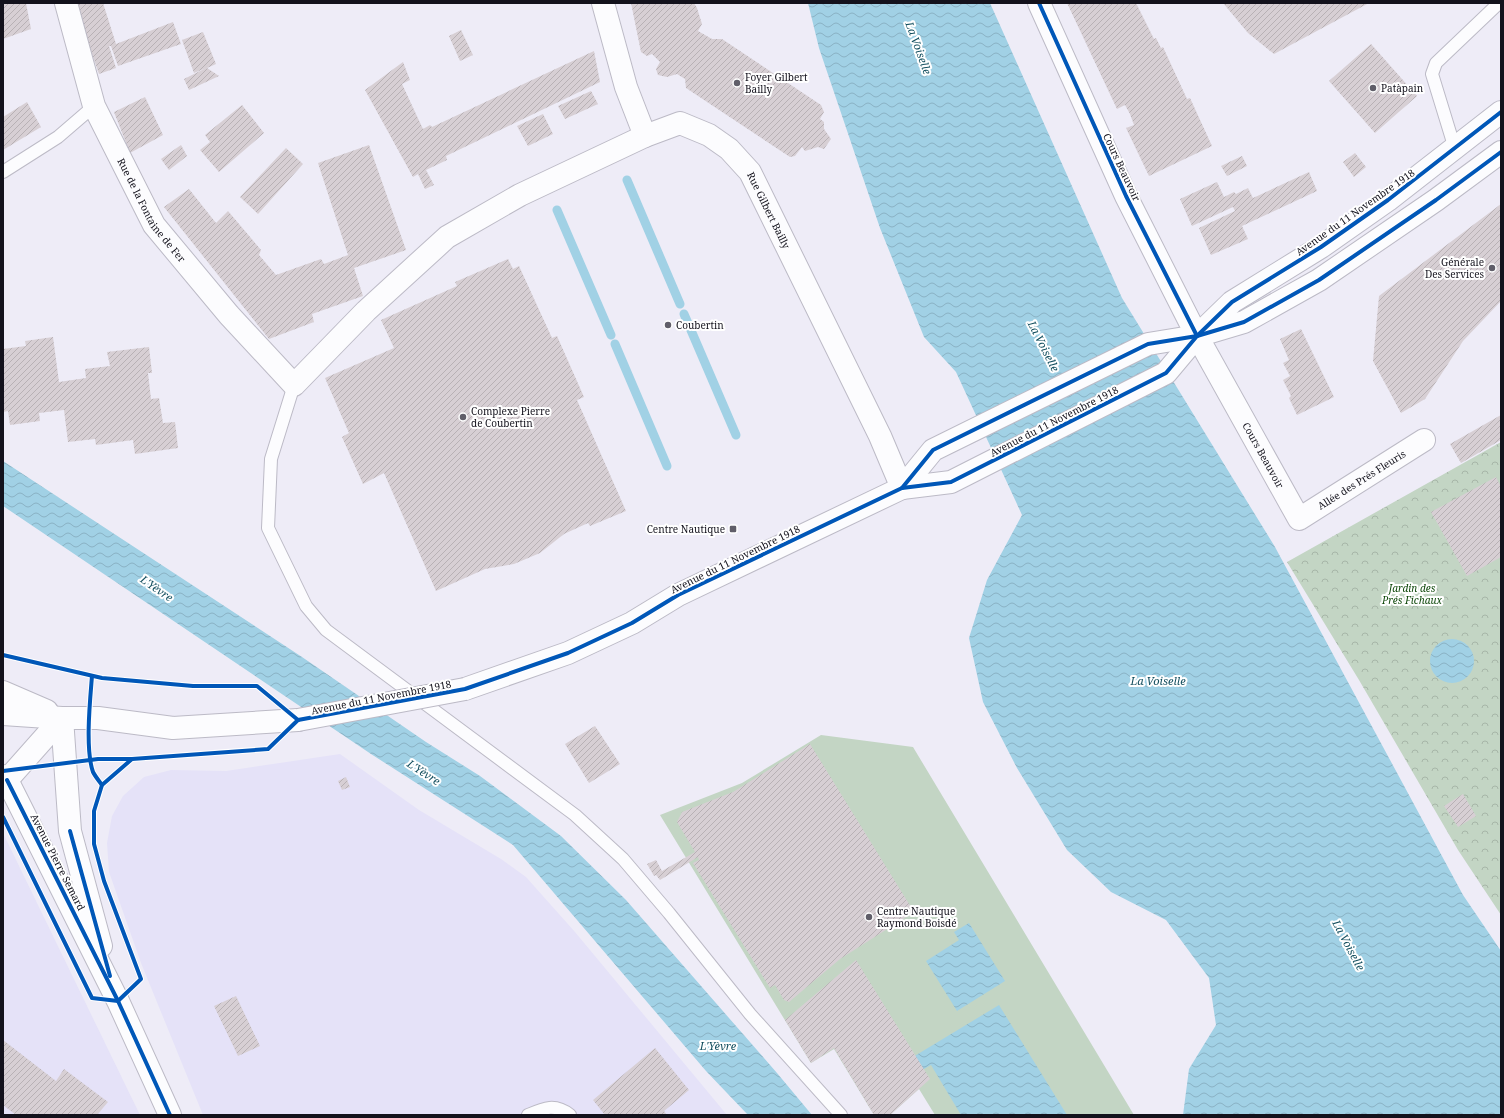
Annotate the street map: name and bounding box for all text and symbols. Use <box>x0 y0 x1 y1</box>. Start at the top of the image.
water label: La Voiselle <box>902 19 936 77</box>
place label: Foyer Gilbert Bailly <box>745 70 808 96</box>
marker: Foyer Gilbert Bailly <box>732 78 742 88</box>
place label: Patàpain <box>1381 81 1424 95</box>
marker: Patàpain <box>1368 83 1378 93</box>
street label: Cours Beauvoir <box>1100 131 1144 203</box>
street label: Rue de la Fontaine de Fer <box>114 156 189 265</box>
street label: Avenue du 11 Novembre 1918 <box>1293 165 1418 259</box>
street label: Rue Gilbert Bailly <box>744 169 794 251</box>
place label: Générale Des Services <box>1425 255 1484 281</box>
marker: Générale Des Services <box>1487 263 1497 273</box>
water label: La Voiselle <box>1024 317 1063 374</box>
place label: Coubertin <box>676 318 724 332</box>
marker: Coubertin <box>663 320 673 330</box>
street label: Avenue du 11 Novembre 1918 <box>987 382 1121 460</box>
place label: Complexe Pierre de Coubertin <box>471 404 550 430</box>
marker: Complexe Pierre de Coubertin <box>458 412 468 422</box>
street label: Cours Beauvoir <box>1239 420 1288 491</box>
street label: Allée des Prés Fleuris <box>1315 446 1409 513</box>
street label: Avenue du 11 Novembre 1918 <box>668 521 802 596</box>
place label: Centre Nautique <box>647 522 725 536</box>
marker: Centre Nautique <box>728 524 738 534</box>
water label: L'Yèvre <box>137 571 177 605</box>
park label: Jardin des Prés Fichaux <box>1381 581 1442 607</box>
water label: La Voiselle <box>1129 673 1186 688</box>
street label: Avenue du 11 Novembre 1918 <box>310 676 453 717</box>
water label: L'Yèvre <box>404 755 444 789</box>
street label: Avenue Pierre Semard <box>27 811 89 913</box>
place label: Centre Nautique Raymond Boisdé <box>877 904 957 930</box>
marker: Centre Nautique Raymond Boisdé <box>864 912 874 922</box>
water label: La Voiselle <box>1329 916 1369 973</box>
water label: L'Yèvre <box>699 1038 737 1053</box>

